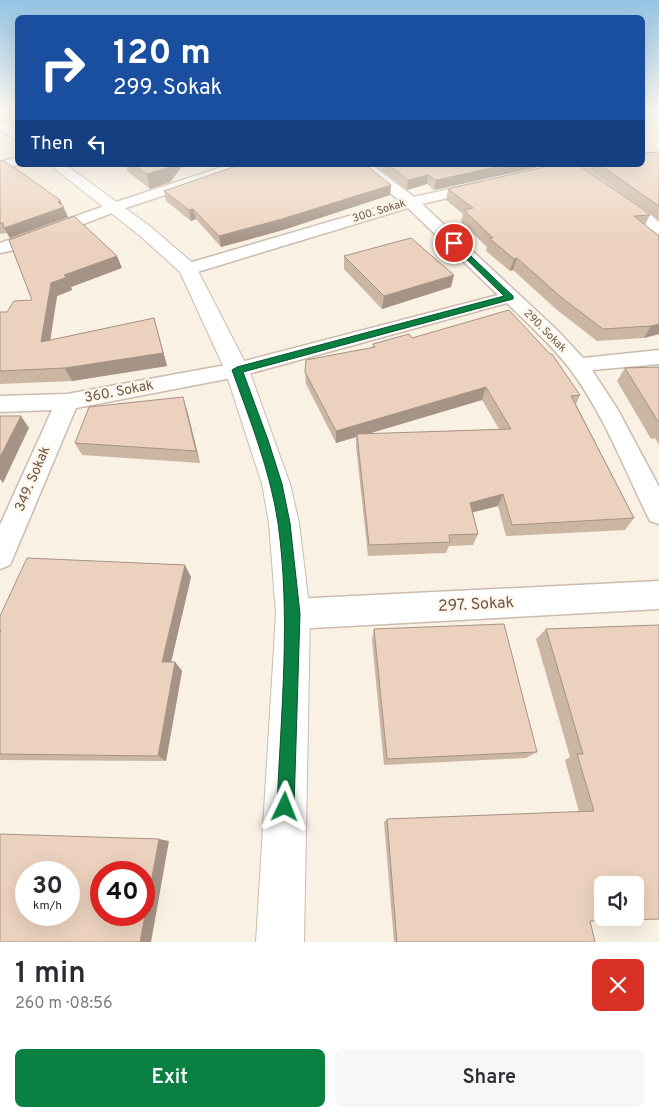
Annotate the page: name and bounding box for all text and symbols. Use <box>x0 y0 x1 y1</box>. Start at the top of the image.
text: 120 m <box>113 32 211 76</box>
icon: right <box>30 35 95 100</box>
text: 299. Sokak <box>113 75 222 102</box>
icon: left <box>83 130 111 158</box>
text: Then <box>30 132 73 156</box>
street label: 300. Sokak <box>350 196 408 226</box>
pin <box>433 222 475 264</box>
icon: arrive <box>440 229 468 257</box>
street label: 290. Sokak <box>521 307 570 356</box>
street label: 360. Sokak <box>83 377 155 407</box>
street label: 349. Sokak <box>12 444 54 514</box>
street label: 297. Sokak <box>437 593 515 617</box>
position arrow <box>258 780 310 832</box>
speed limit sign: 40 <box>90 861 155 926</box>
text: 30 <box>32 871 63 903</box>
map controls <box>594 876 644 926</box>
button: sound <box>594 876 644 926</box>
text: km/h <box>33 898 62 914</box>
text: 1 min <box>15 956 86 993</box>
button: close <box>592 959 644 1011</box>
text: 260 m · 08:56 <box>15 994 113 1014</box>
button: Exit <box>15 1049 325 1107</box>
button: Share <box>335 1049 644 1107</box>

